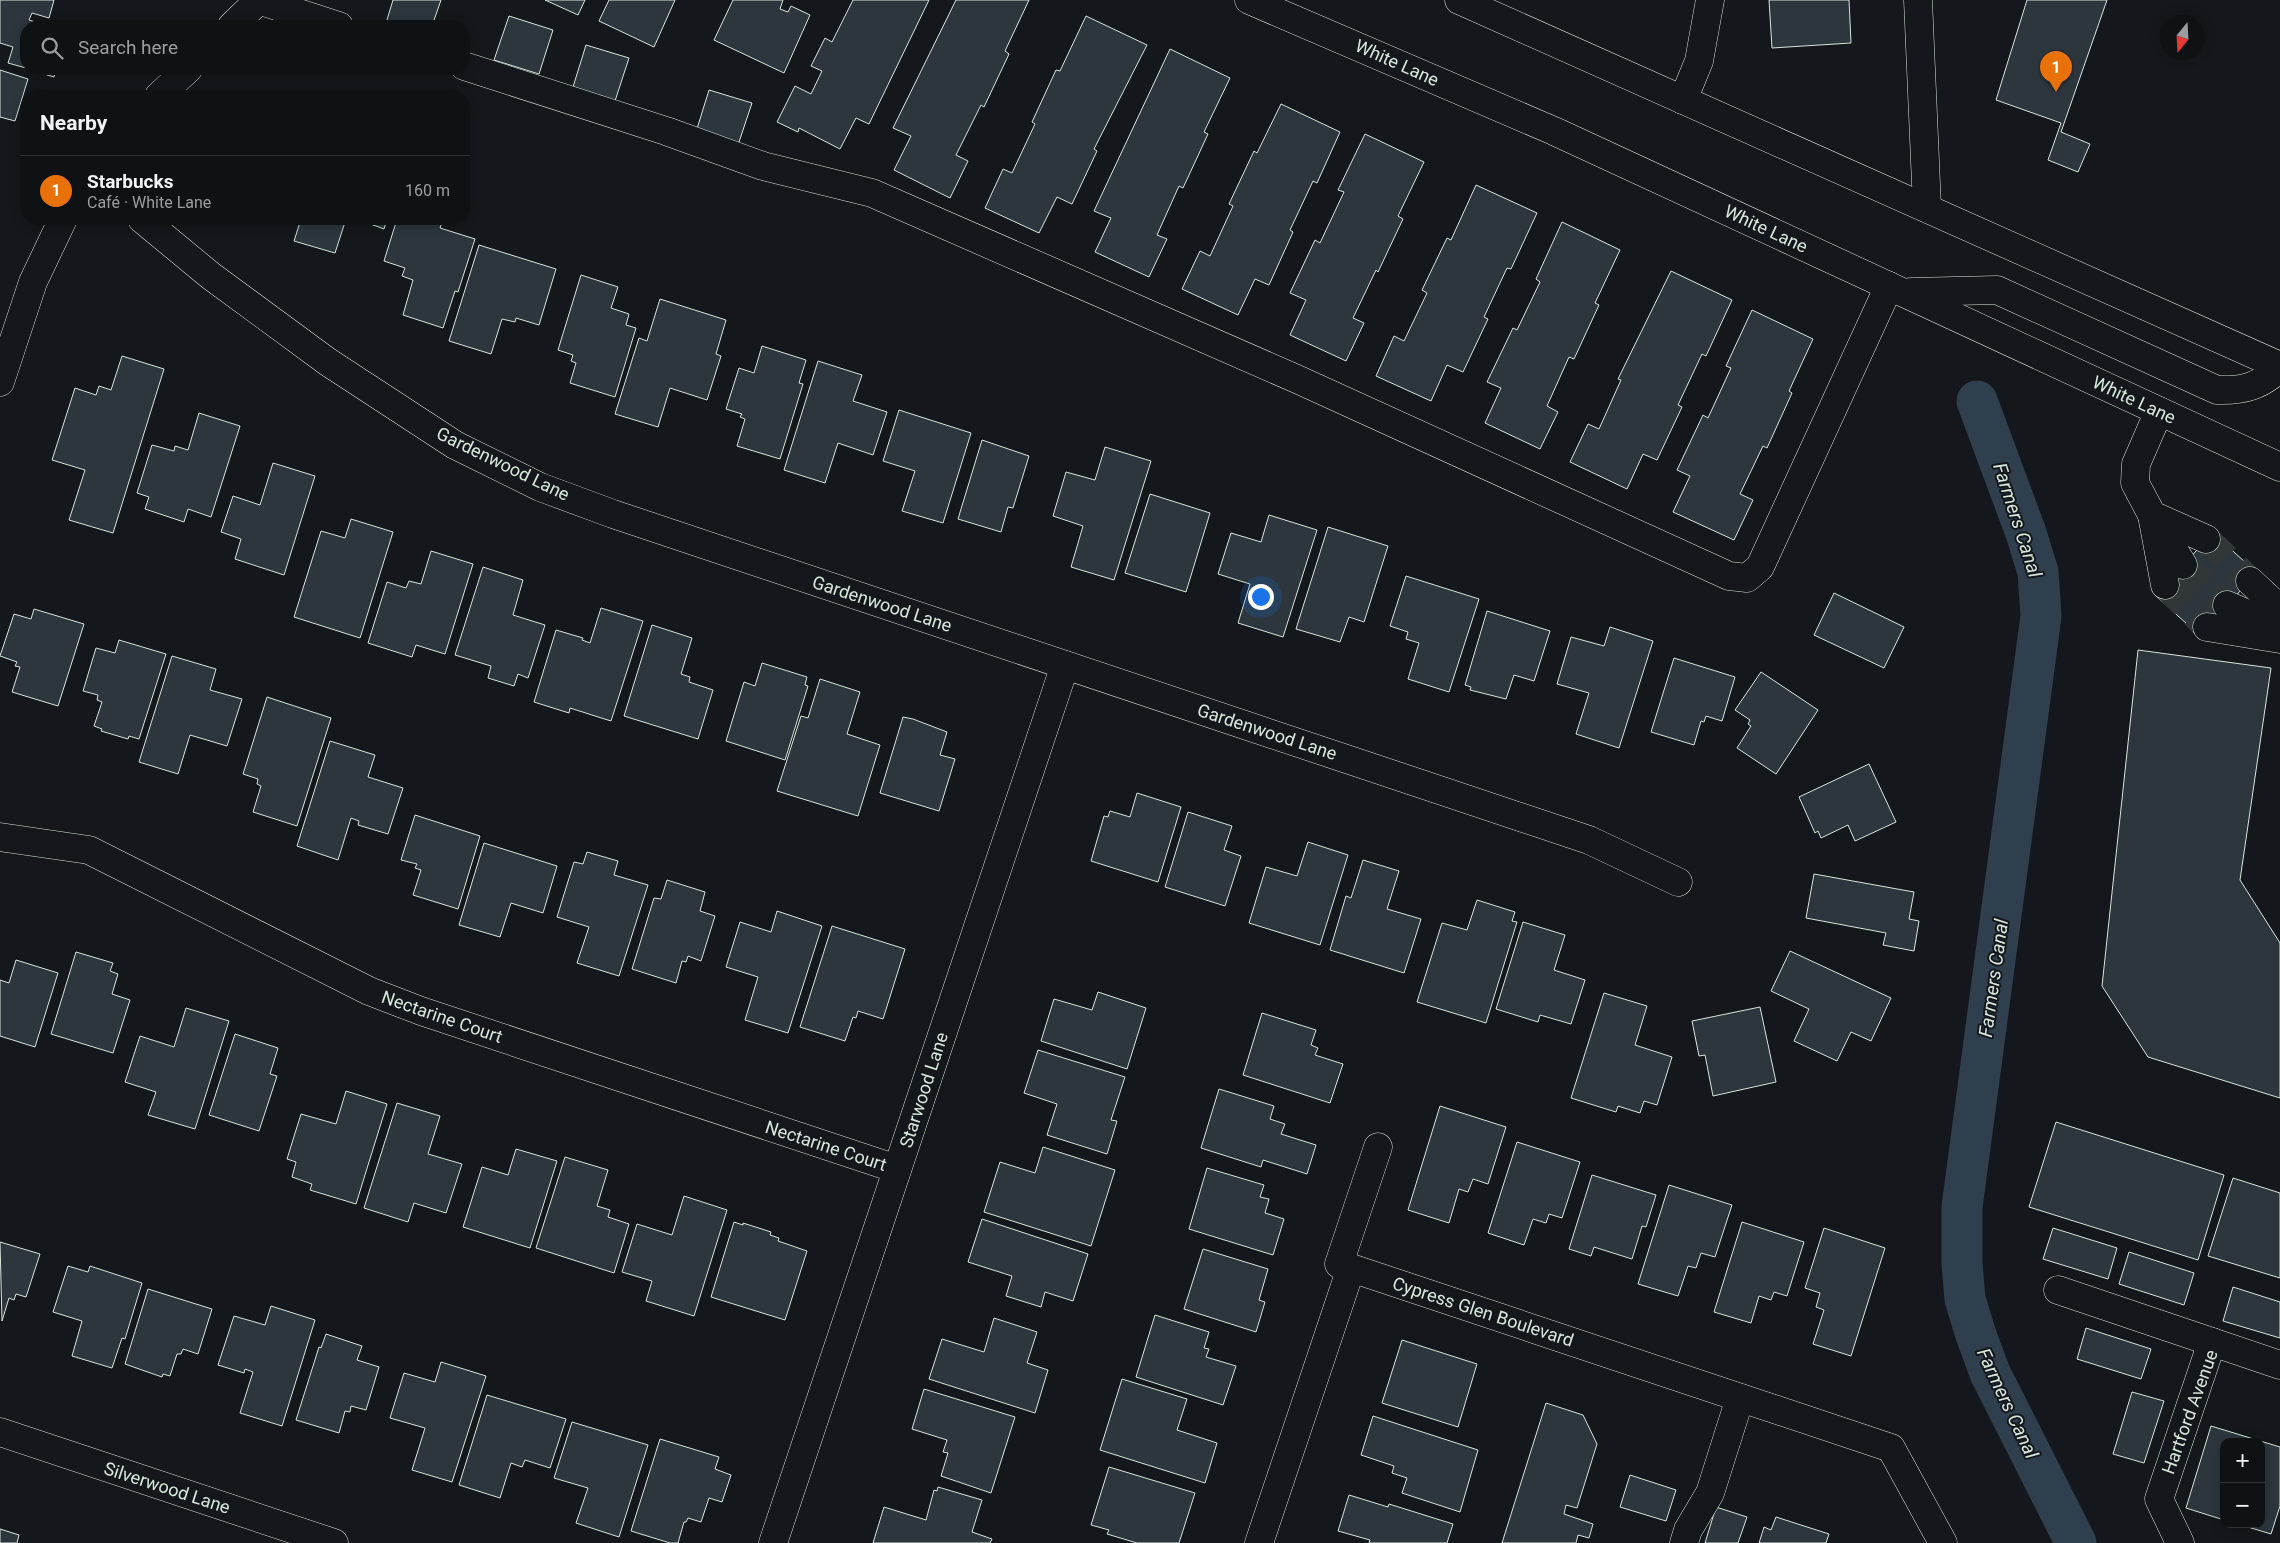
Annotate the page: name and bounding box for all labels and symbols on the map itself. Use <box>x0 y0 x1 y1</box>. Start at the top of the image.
north arrow <box>2160 15 2205 60</box>
street label: White Lane <box>1352 35 1442 90</box>
pin: 1 <box>2040 51 2072 92</box>
street label: White Lane <box>1721 200 1811 257</box>
street label: White Lane <box>2089 371 2179 428</box>
street label: Gardenwood Lane <box>433 422 573 505</box>
water label: Farmers Canal <box>1988 460 2047 581</box>
street label: Gardenwood Lane <box>810 571 954 636</box>
your location <box>1248 584 1274 610</box>
street label: Gardenwood Lane <box>1195 699 1339 764</box>
water label: Farmers Canal <box>1974 917 2013 1039</box>
street label: Nectarine Court <box>379 986 505 1047</box>
street label: Starwood Lane <box>895 1029 952 1150</box>
street label: Nectarine Court <box>763 1116 890 1175</box>
street label: Cypress Glen Boulevard <box>1390 1272 1576 1351</box>
water label: Farmers Canal <box>1972 1344 2043 1463</box>
street label: Hartford Avenue <box>2157 1347 2222 1477</box>
street label: Silverwood Lane <box>101 1457 233 1518</box>

